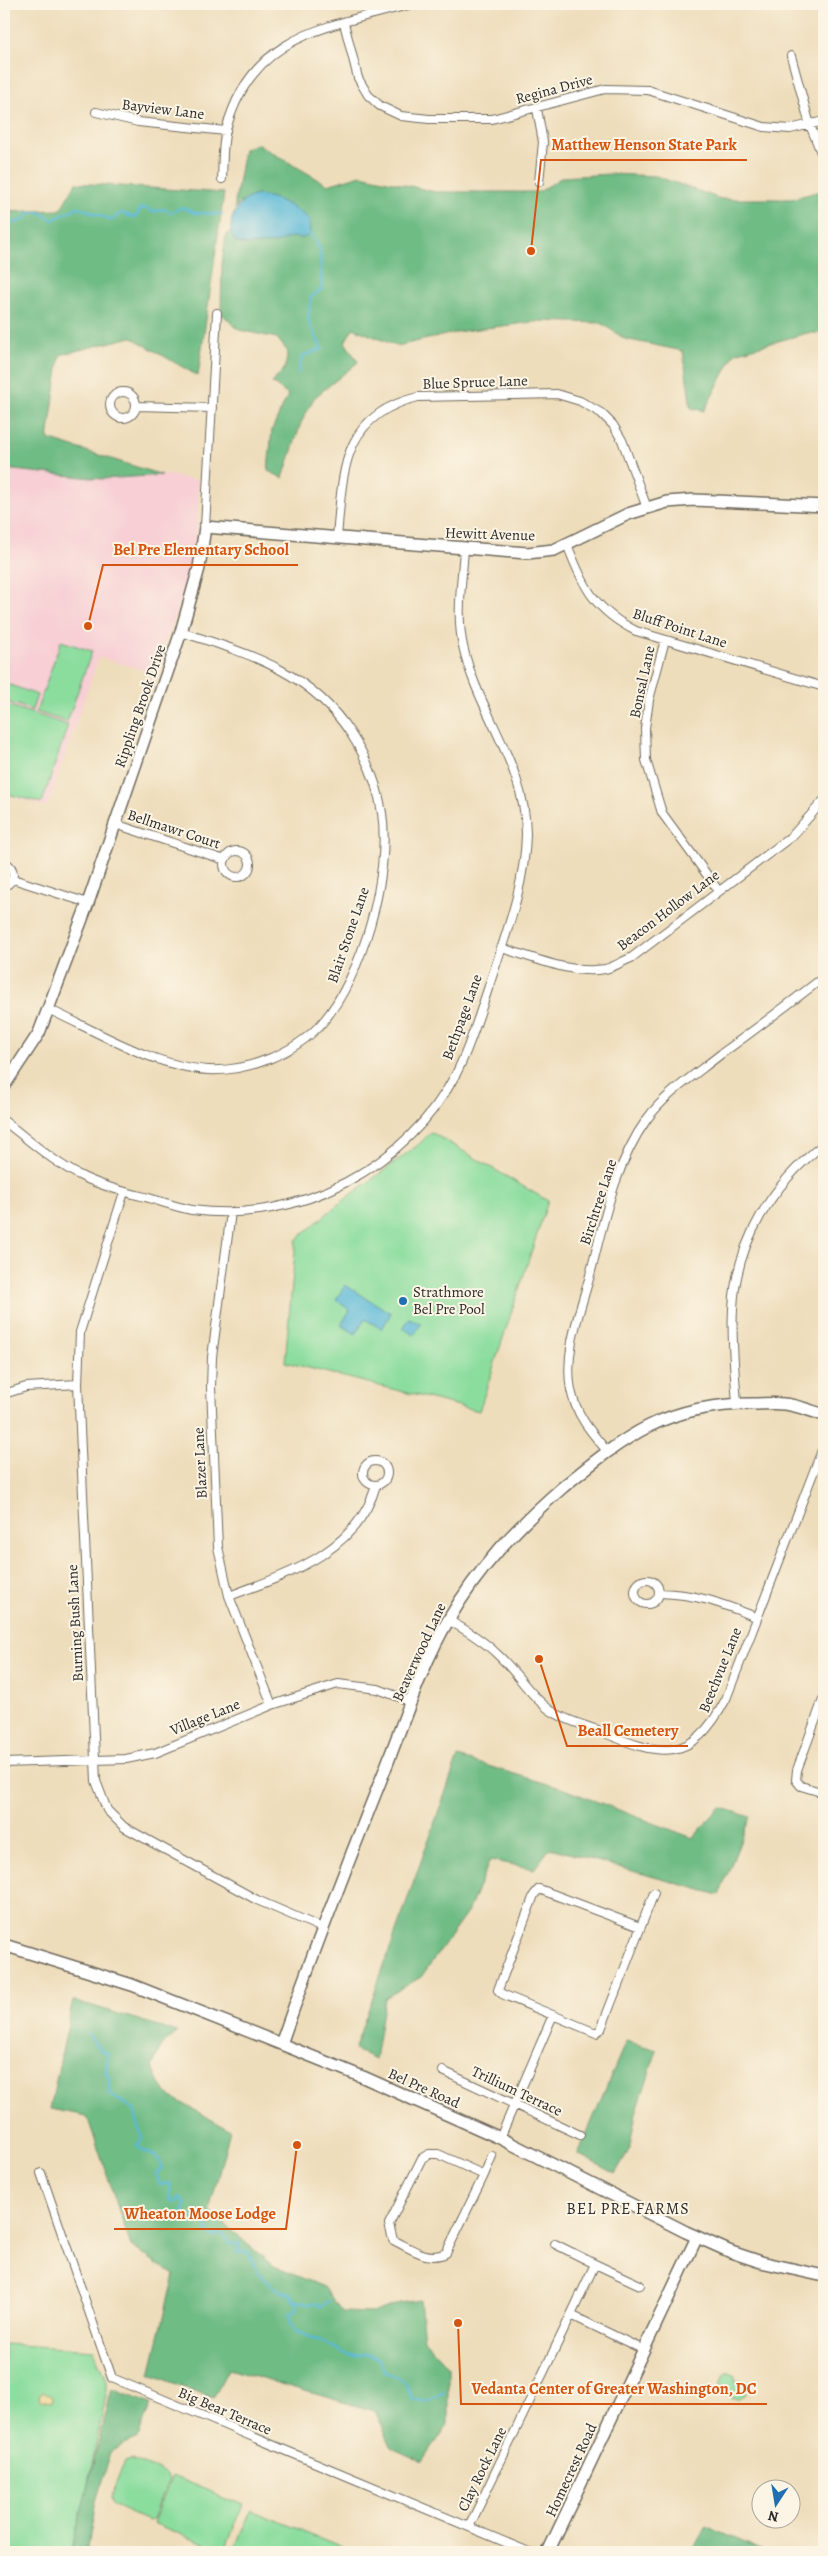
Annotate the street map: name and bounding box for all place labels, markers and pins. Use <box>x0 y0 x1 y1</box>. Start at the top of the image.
callout: Matthew Henson State Park <box>541 129 747 160</box>
callout: Bel Pre Elementary School <box>103 534 298 565</box>
place label: Strathmore Bel Pre Pool <box>413 1282 485 1319</box>
marker: Strathmore Bel Pre Pool <box>397 1295 409 1307</box>
callout: Beall Cemetery <box>567 1715 688 1746</box>
callout: Wheaton Moose Lodge <box>114 2198 286 2229</box>
callout: Vedanta Center of Greater Washington, DC <box>461 2373 767 2404</box>

